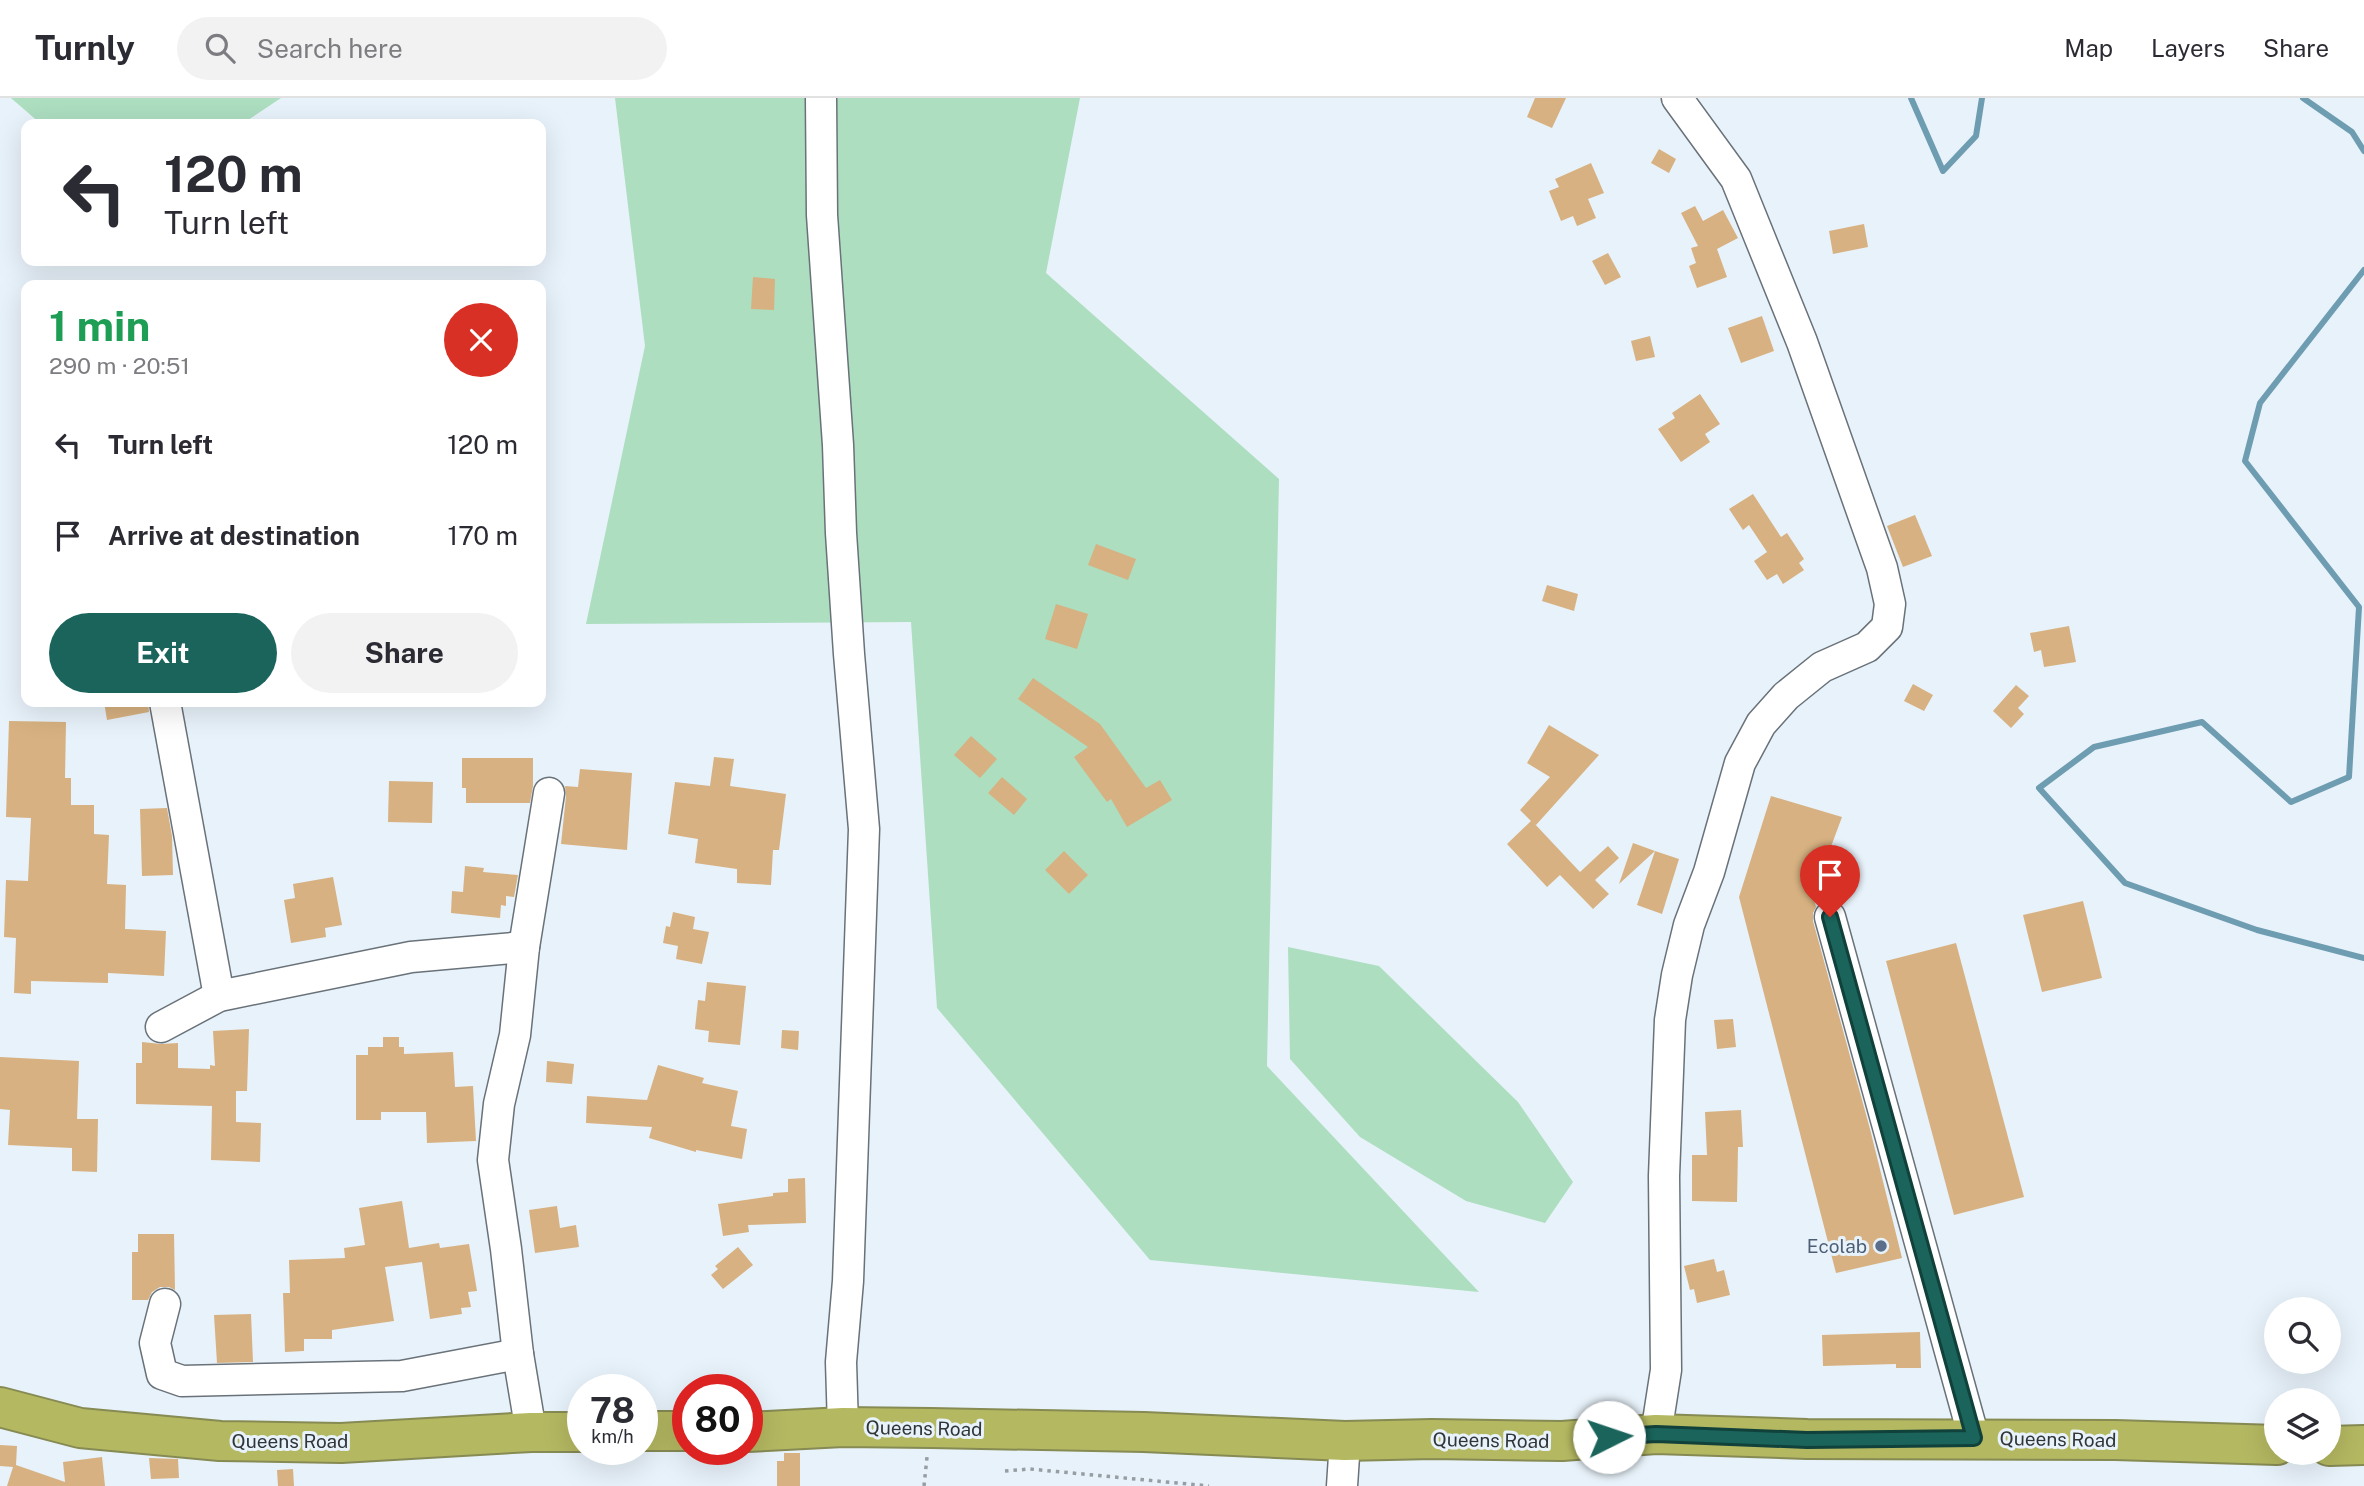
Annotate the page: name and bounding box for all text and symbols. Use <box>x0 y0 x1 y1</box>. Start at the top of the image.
search box <box>177 17 667 80</box>
text: Turnly <box>35 29 135 67</box>
icon: search <box>201 29 239 67</box>
text: Search here <box>257 33 403 64</box>
text: Map <box>2064 34 2113 62</box>
text: Layers <box>2151 34 2225 62</box>
text: Share <box>2263 34 2329 62</box>
text: 120 m <box>164 145 303 203</box>
icon: left <box>49 147 140 238</box>
text: Turn left <box>164 204 289 241</box>
text: 1 min <box>49 301 150 350</box>
button: close <box>444 303 518 377</box>
text: 290 m · 20:51 <box>49 352 190 379</box>
icon: left <box>49 426 87 464</box>
text: Turn left <box>108 429 213 460</box>
text: 120 m <box>447 429 518 460</box>
icon: arrive <box>49 517 87 555</box>
text: Arrive at destination <box>108 520 360 551</box>
text: 170 m <box>448 520 518 551</box>
button: Exit <box>49 613 277 693</box>
button: Share <box>291 613 518 693</box>
pin <box>1800 845 1860 917</box>
icon: arrive <box>1811 856 1849 894</box>
place label: Ecolab <box>1807 1235 1867 1257</box>
marker: Ecolab <box>1873 1238 1889 1254</box>
map controls <box>2264 1297 2341 1465</box>
button: search <box>2264 1297 2341 1374</box>
speed limit sign: 80 <box>672 1374 763 1465</box>
button: layers <box>2264 1388 2341 1465</box>
text: 78 <box>590 1390 635 1431</box>
position arrow <box>1572 1400 1646 1474</box>
street label: Queens Road <box>865 1416 983 1440</box>
text: km/h <box>591 1426 634 1447</box>
street label: Queens Road <box>1999 1427 2117 1451</box>
street label: Queens Road <box>1432 1428 1550 1452</box>
street label: Queens Road <box>232 1430 348 1452</box>

